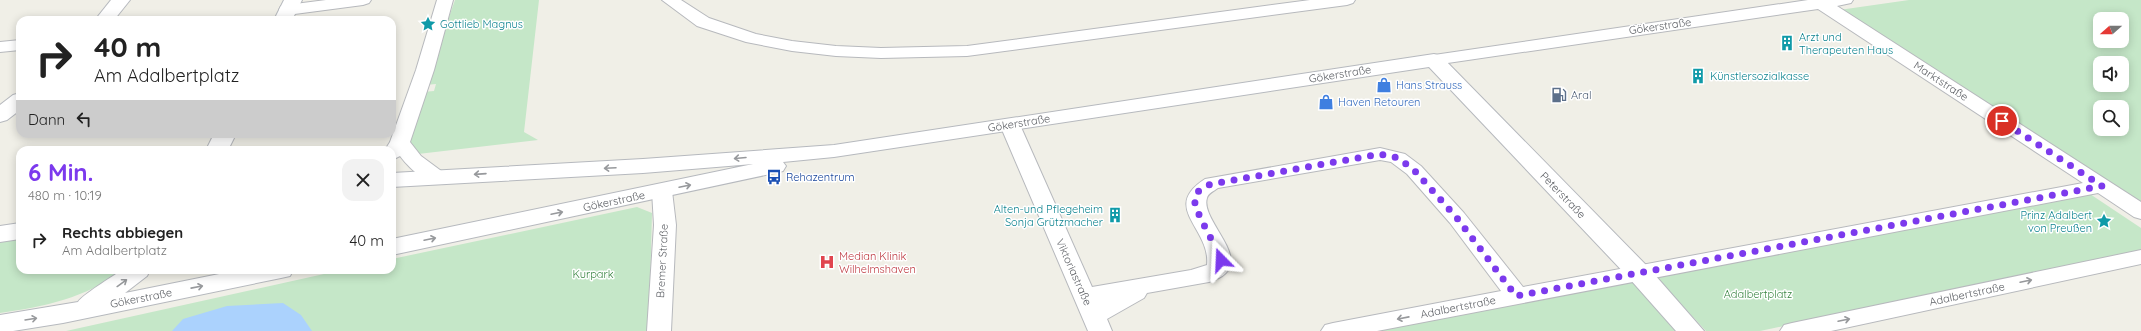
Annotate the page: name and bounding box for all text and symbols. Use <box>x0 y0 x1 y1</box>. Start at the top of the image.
north arrow <box>2093 12 2129 48</box>
map controls <box>2093 12 2129 136</box>
place icon: Gottlieb Magnus <box>419 15 437 33</box>
street label: Gökerstraße <box>1628 15 1692 37</box>
place label: Gottlieb Magnus <box>440 17 523 31</box>
text: 40 m <box>94 29 161 64</box>
place label: Arzt und Therapeuten Haus <box>1799 30 1893 57</box>
icon: right <box>28 32 80 84</box>
building icon: Arzt und Therapeuten Haus <box>1778 34 1796 52</box>
button: sound <box>2093 56 2129 92</box>
street label: Marktstraße <box>1911 58 1971 104</box>
street label: Gökerstraße <box>1308 62 1372 86</box>
text: Am Adalbertplatz <box>94 64 239 87</box>
building icon: Künstlersozialkasse <box>1689 67 1707 85</box>
place label: Künstlersozialkasse <box>1710 69 1809 83</box>
shop icon: Hans Strauss <box>1375 76 1393 94</box>
place label: Hans Strauss <box>1396 78 1462 92</box>
fuel station icon: Aral <box>1550 86 1568 104</box>
place label: Aral <box>1571 88 1591 102</box>
shop icon: Haven Retouren <box>1317 93 1335 111</box>
place label: Haven Retouren <box>1338 95 1420 109</box>
button: search <box>2093 100 2129 136</box>
pin <box>1985 104 2019 138</box>
icon: left <box>73 108 95 130</box>
text: Dann <box>28 110 65 129</box>
icon: arrive <box>1991 110 2013 132</box>
street label: Gökerstraße <box>987 111 1051 135</box>
one-way arrow <box>734 154 747 161</box>
text: 6 Min. <box>28 157 94 187</box>
button: close <box>342 159 384 201</box>
one-way arrow <box>604 164 617 171</box>
bus stop icon: Rehazentrum <box>765 168 783 186</box>
street label: Peterstraße <box>1537 169 1589 221</box>
place label: Rehazentrum <box>786 170 854 184</box>
one-way arrow <box>474 171 487 178</box>
one-way arrow <box>678 181 691 189</box>
text: 480 m · 10:19 <box>28 187 102 203</box>
street label: Gökerstraße <box>582 188 646 214</box>
place label: Alten-und Pflegeheim Sonja Grützmacher <box>994 202 1104 229</box>
building icon: Alten-und Pflegeheim Sonja Grützmacher <box>1106 206 1124 224</box>
one-way arrow <box>551 208 564 216</box>
place label: Prinz Adalbert von Preußen <box>2020 208 2092 235</box>
place icon: Prinz Adalbert von Preußen <box>2095 212 2113 230</box>
text: Rechts abbiegen <box>62 223 183 242</box>
street label: Bremer Straße <box>653 223 671 299</box>
icon: right <box>28 229 50 251</box>
text: 40 m <box>349 231 384 250</box>
one-way arrow <box>423 235 436 243</box>
street label: Viktoriastraße <box>1053 236 1095 308</box>
position arrow <box>1200 239 1242 281</box>
text: Am Adalbertplatz <box>62 242 167 258</box>
place label: Median Klinik Wilhelmshaven <box>839 249 916 276</box>
hospital icon: Median Klinik Wilhelmshaven <box>818 253 836 271</box>
park label: Kurpark <box>572 267 614 281</box>
one-way arrow <box>2019 277 2032 285</box>
one-way arrow <box>116 279 127 287</box>
street label: Adalbertstraße <box>1928 279 2006 309</box>
one-way arrow <box>190 283 203 291</box>
street label: Gökerstraße <box>109 285 173 311</box>
park label: Adalbertplatz <box>1724 287 1792 301</box>
street label: Adalbertstraße <box>1419 293 1497 321</box>
one-way arrow <box>1397 314 1410 322</box>
one-way arrow <box>24 315 37 323</box>
one-way arrow <box>1837 315 1850 323</box>

